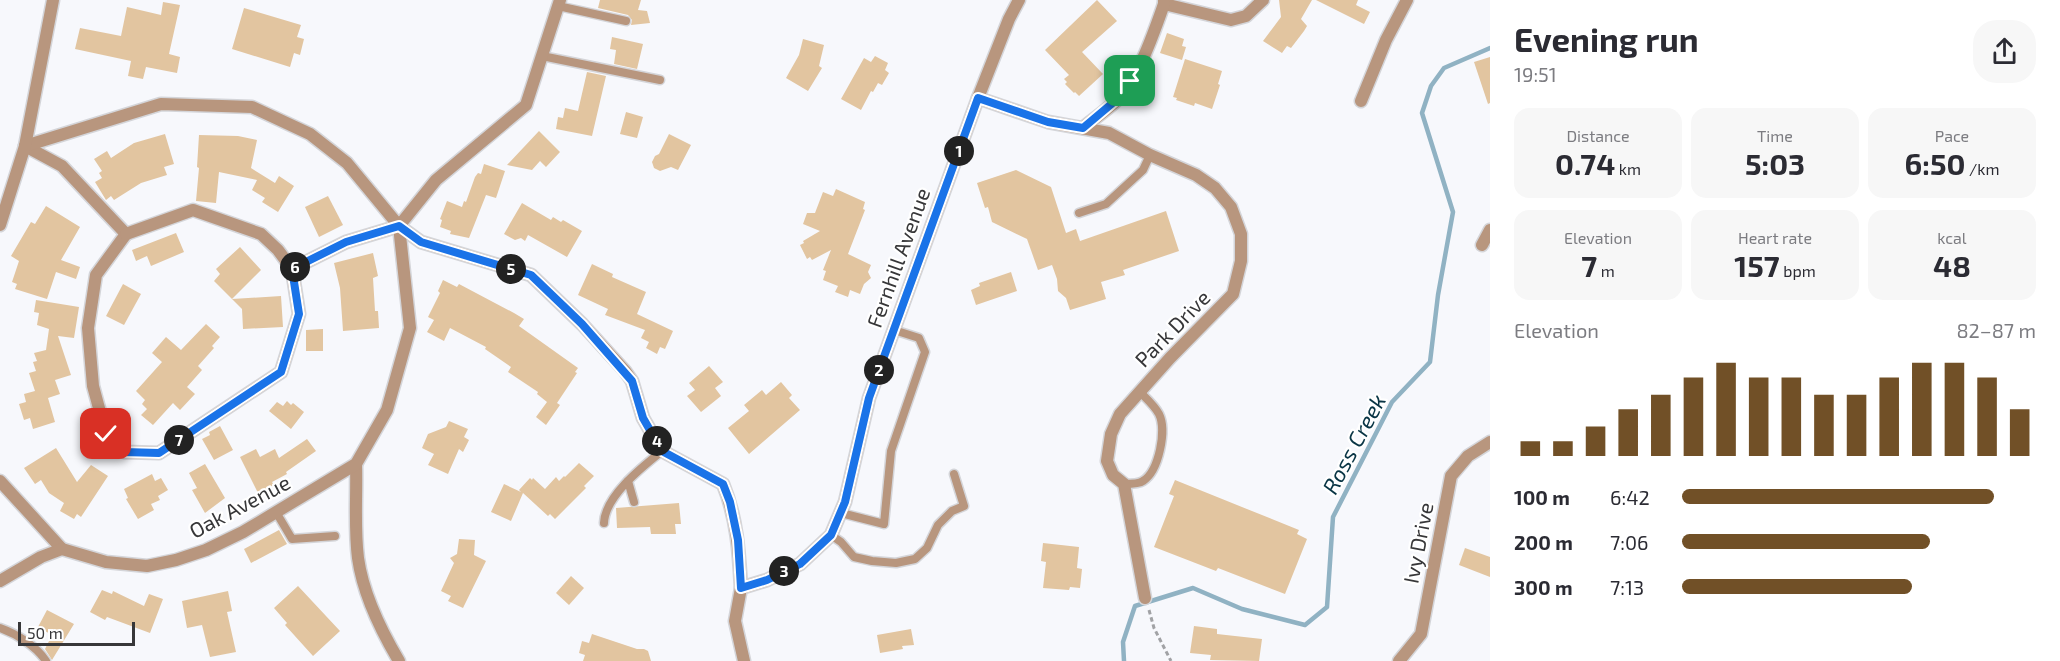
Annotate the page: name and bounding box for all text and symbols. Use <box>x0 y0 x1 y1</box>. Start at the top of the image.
text: Evening run <box>1514 19 1699 59</box>
button: share <box>1973 20 2036 83</box>
pin <box>1104 55 1155 106</box>
text: 19:51 <box>1514 62 1557 86</box>
icon: arrive <box>1113 64 1146 97</box>
text: Distance <box>1566 126 1630 145</box>
text: Time <box>1757 126 1793 145</box>
text: Pace <box>1935 126 1969 145</box>
pin: 1 <box>944 136 974 166</box>
text: 1 <box>956 141 962 160</box>
text: 0.74 <box>1555 145 1615 181</box>
text: 5:03 <box>1745 145 1805 181</box>
text: 6:50 <box>1905 145 1965 181</box>
text: km <box>1615 159 1641 178</box>
text: /km <box>1965 159 1999 178</box>
street label: Fernhill Avenue <box>861 184 934 331</box>
text: Elevation <box>1564 228 1632 247</box>
text: Heart rate <box>1738 228 1812 247</box>
text: kcal <box>1937 228 1967 247</box>
text: 7 <box>1581 247 1597 283</box>
text: 157 <box>1734 247 1780 283</box>
text: 48 <box>1933 247 1971 283</box>
pin: 6 <box>280 252 310 282</box>
pin: 5 <box>496 254 526 284</box>
text: 6 <box>290 257 300 276</box>
text: 5 <box>507 259 515 278</box>
text: m <box>1597 261 1615 280</box>
text: bpm <box>1780 261 1816 280</box>
street label: Park Drive <box>1129 284 1215 372</box>
text: Elevation <box>1514 318 1599 342</box>
text: 82–87 m <box>1956 318 2036 342</box>
pin: 2 <box>864 355 894 385</box>
text: 2 <box>874 360 884 379</box>
water label: Ross Creek <box>1316 389 1390 498</box>
pin <box>80 408 131 459</box>
icon: check <box>89 417 122 450</box>
pin: 7 <box>164 425 194 455</box>
pin: 4 <box>642 426 672 456</box>
text: 7 <box>175 430 183 449</box>
text: 4 <box>652 431 662 450</box>
street label: Oak Avenue <box>185 469 294 543</box>
text: 100 m <box>1514 485 1570 509</box>
text: 6:42 <box>1610 485 1650 509</box>
street label: Ivy Drive <box>1397 500 1438 585</box>
text: 200 m <box>1514 530 1573 554</box>
text: 7:06 <box>1610 530 1648 554</box>
pin: 3 <box>769 556 799 586</box>
text: 3 <box>779 561 789 580</box>
text: 300 m <box>1514 575 1573 599</box>
text: 7:13 <box>1610 575 1644 599</box>
scale bar <box>18 619 135 646</box>
text: 50 m <box>27 623 63 642</box>

